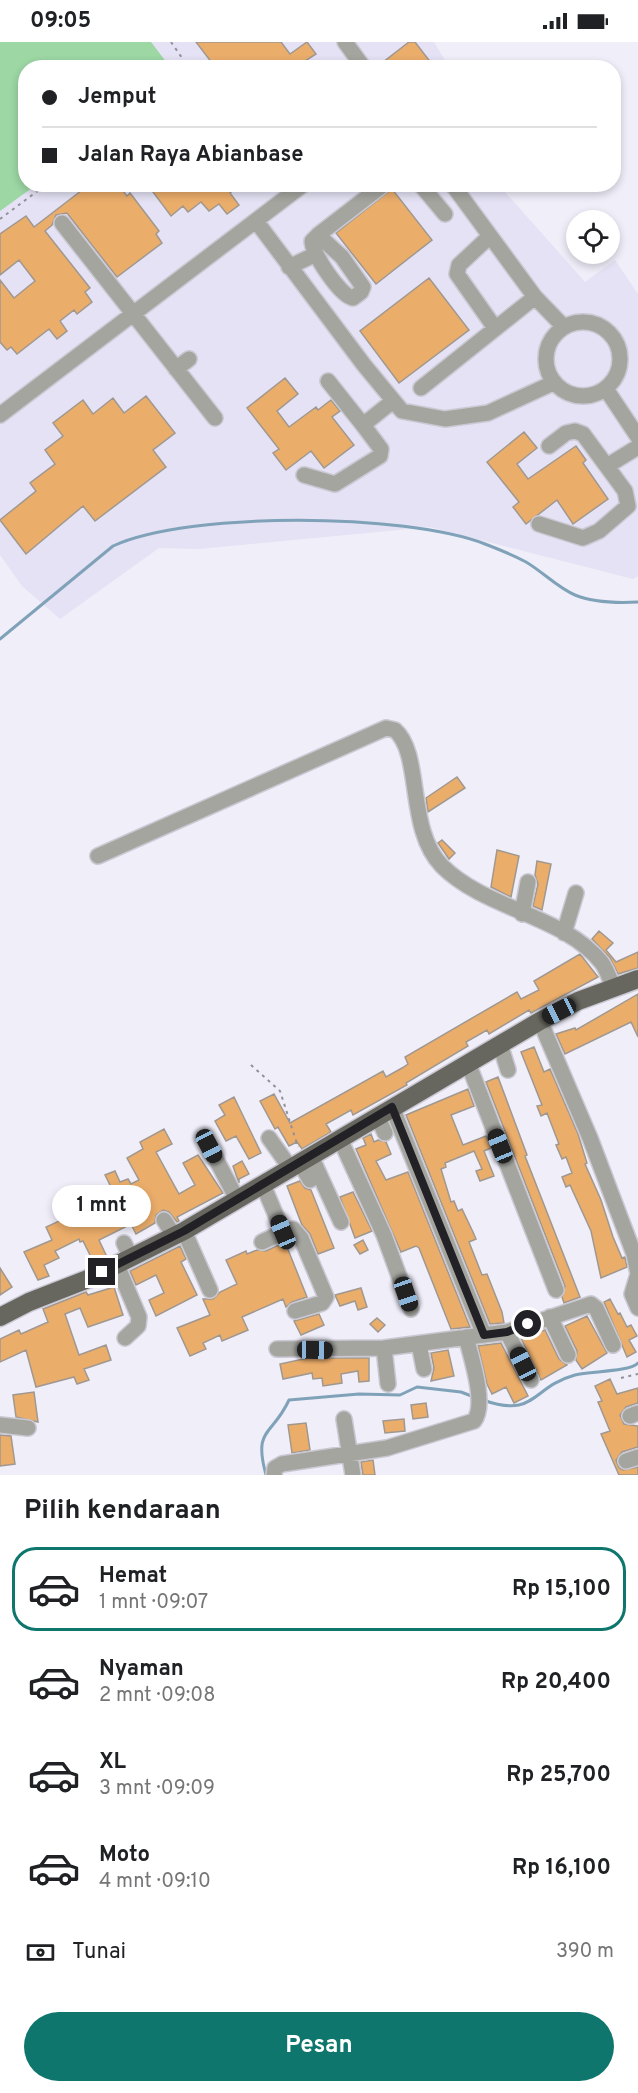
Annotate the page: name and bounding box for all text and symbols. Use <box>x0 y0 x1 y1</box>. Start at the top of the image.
text: 09:05 <box>30 8 91 35</box>
text: Jemput <box>78 84 156 111</box>
text: Jalan Raya Abianbase <box>78 142 303 169</box>
map controls <box>566 210 620 264</box>
button: locate <box>566 210 620 264</box>
car <box>539 995 579 1027</box>
car <box>193 1126 225 1166</box>
car <box>485 1126 515 1166</box>
callout: 1 mnt <box>52 1185 152 1227</box>
text: 1 mnt <box>76 1193 127 1219</box>
car <box>268 1212 298 1252</box>
route end <box>88 1258 115 1285</box>
car <box>392 1274 420 1314</box>
route start <box>514 1310 541 1337</box>
car <box>297 1341 333 1359</box>
car <box>507 1344 539 1384</box>
text: Pilih kendaraan <box>24 1494 221 1528</box>
icon: car <box>27 1562 81 1616</box>
text: Hemat <box>99 1563 167 1590</box>
text: Rp 15,100 <box>512 1576 611 1603</box>
text: 1 mnt · 09:07 <box>99 1590 208 1616</box>
icon: car <box>27 1655 81 1709</box>
text: Nyaman <box>99 1656 184 1683</box>
text: Rp 20,400 <box>501 1669 611 1696</box>
text: 2 mnt · 09:08 <box>99 1683 215 1709</box>
icon: car <box>27 1748 81 1802</box>
text: XL <box>99 1749 126 1776</box>
text: Rp 25,700 <box>506 1762 611 1789</box>
text: 3 mnt · 09:09 <box>99 1776 215 1802</box>
icon: car <box>27 1841 81 1895</box>
text: Moto <box>99 1842 150 1869</box>
text: Rp 16,100 <box>512 1855 611 1882</box>
text: 4 mnt · 09:10 <box>99 1869 211 1895</box>
icon: cash <box>24 1936 57 1969</box>
text: Tunai <box>72 1939 126 1966</box>
text: 390 m <box>556 1939 614 1965</box>
button: Pesan <box>24 2012 614 2081</box>

